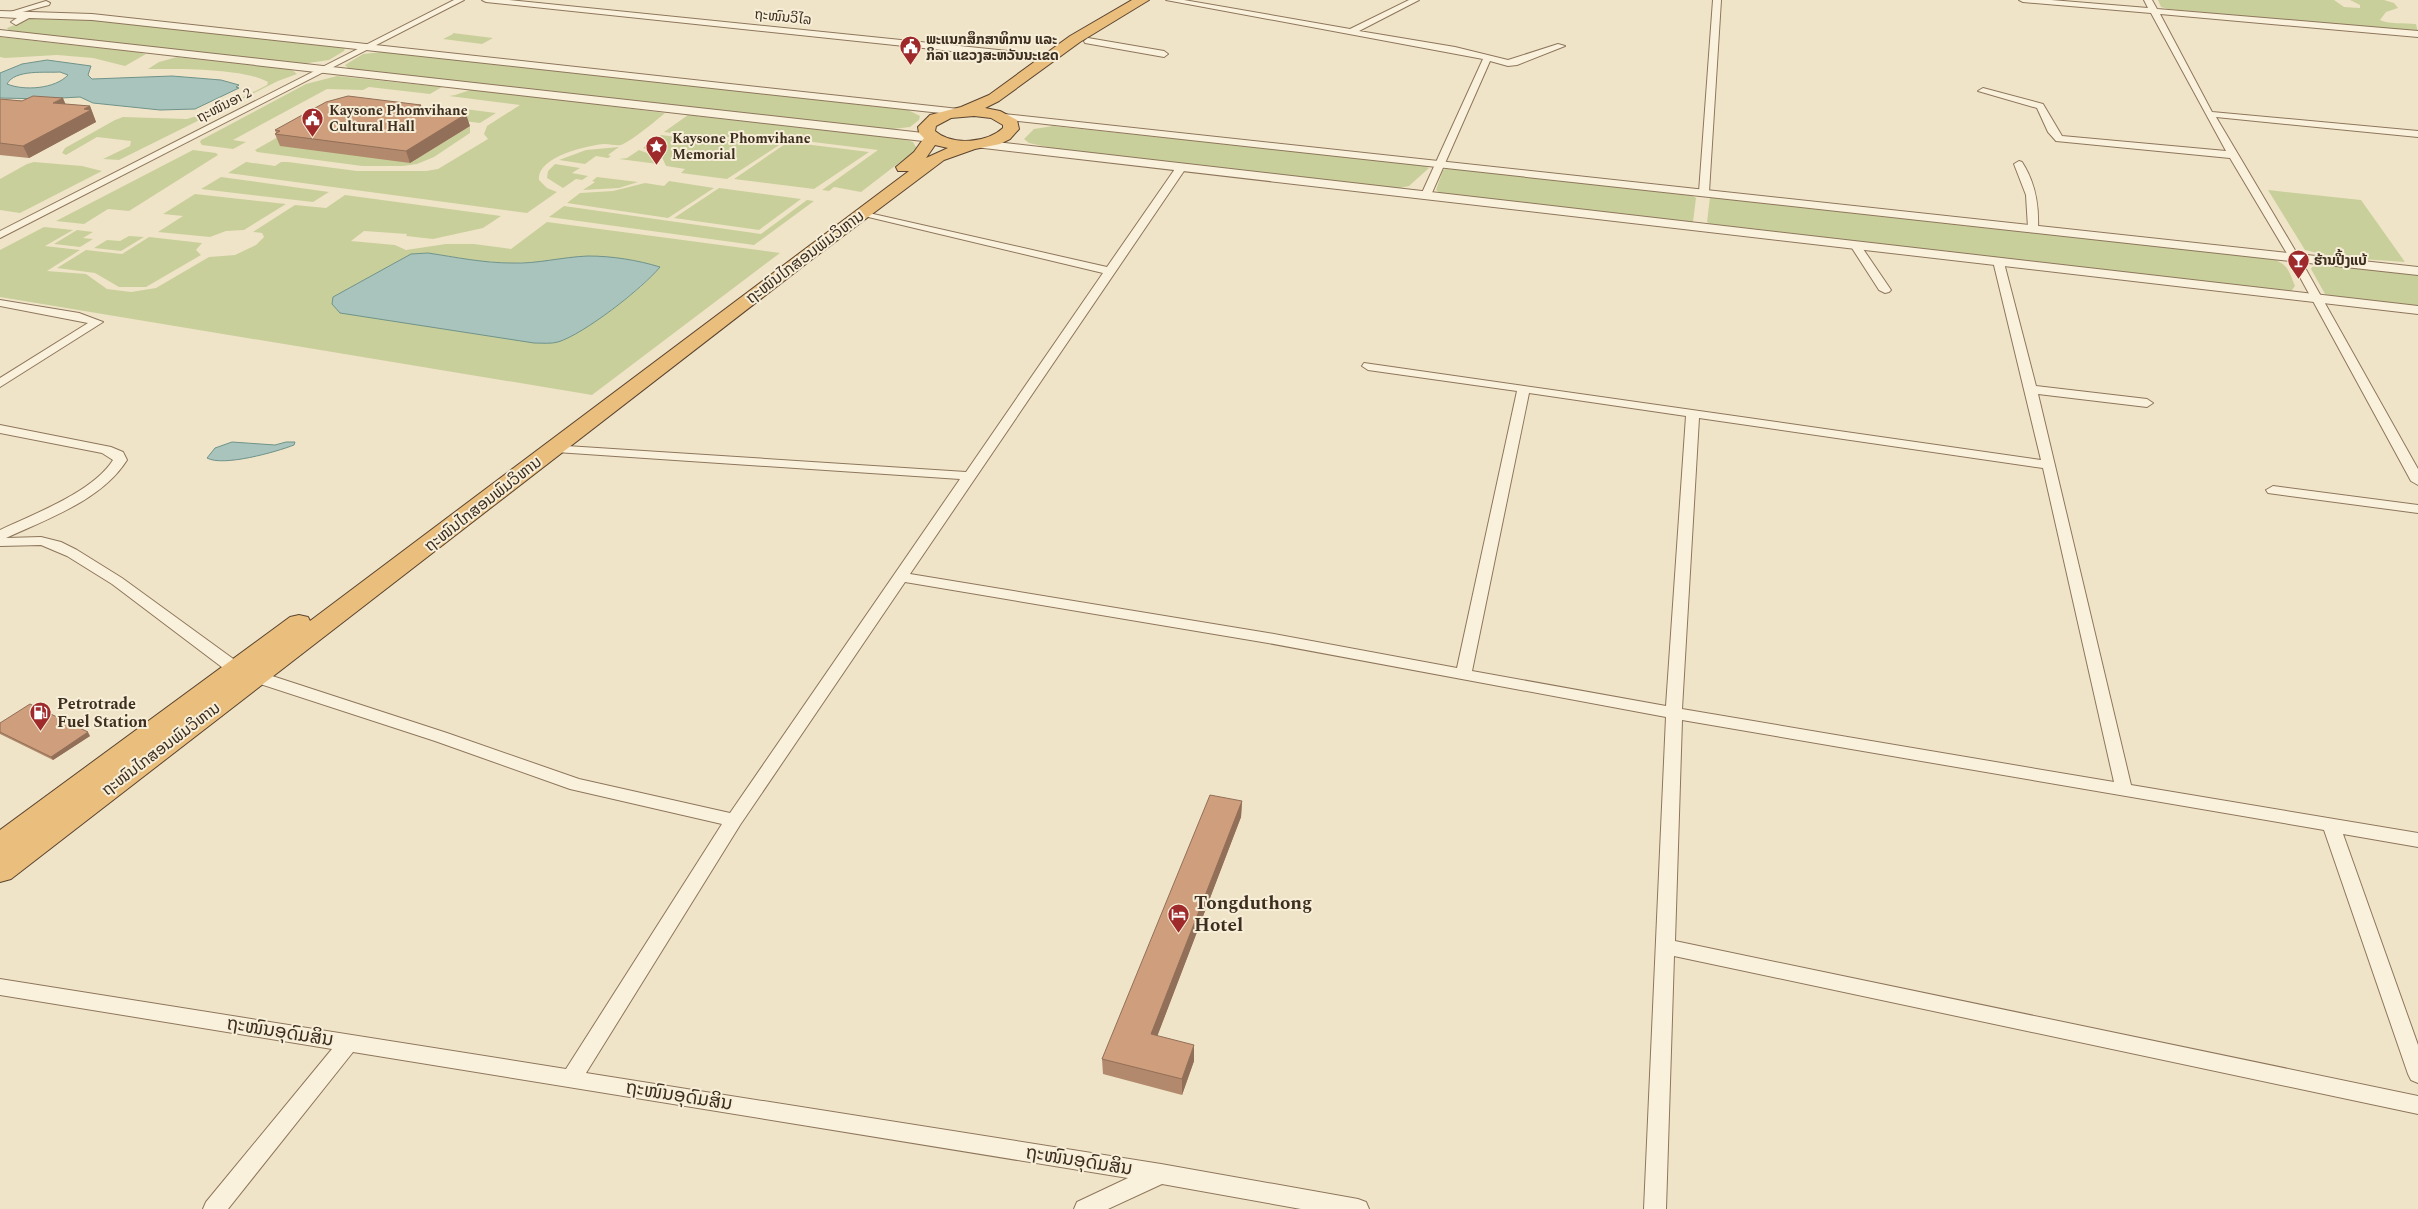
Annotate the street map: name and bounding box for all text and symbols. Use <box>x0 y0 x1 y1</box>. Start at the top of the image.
street label: ຖະໜົນວິໄລ <box>753 4 813 30</box>
place label: ພະແນກສຶກສາທິການ ແລະ ກິລາ ແຂວງສະຫວັນນະເຂດ <box>926 29 1059 66</box>
public building icon: ພະແນກສຶກສາທິການ ແລະ ກິລາ ແຂວງສະຫວັນນະເຂດ <box>898 35 922 66</box>
street label: ຖະໜົນອາ 2 <box>193 82 255 128</box>
place label: Kaysone Phomvihane Cultural Hall <box>329 100 468 137</box>
public building icon: Kaysone Phomvihane Cultural Hall <box>301 106 325 137</box>
place label: Kaysone Phomvihane Memorial <box>672 128 811 165</box>
place icon: Kaysone Phomvihane Memorial <box>644 134 668 165</box>
street label: ຖະໜົນໄກສອນພົມວິຫານ <box>740 204 870 310</box>
bar icon: ຮ້ານປີ້ງແບ້ <box>2286 248 2310 279</box>
place label: ຮ້ານປີ້ງແບ້ <box>2314 248 2367 271</box>
street label: ຖະໜົນໄກສອນພົມວິຫານ <box>419 450 547 558</box>
place label: Petrotrade Fuel Station <box>57 692 148 734</box>
street label: ຖະໜົນໄກສອນພົມວິຫານ <box>96 696 226 802</box>
fuel station icon: Petrotrade Fuel Station <box>29 701 53 732</box>
place label: Tongduthong Hotel <box>1194 889 1312 940</box>
hotel icon: Tongduthong Hotel <box>1166 902 1190 933</box>
street label: ຖະໜົນອຸດົມສິນ <box>224 1009 336 1055</box>
street label: ຖະໜົນອຸດົມສິນ <box>623 1073 735 1119</box>
street label: ຖະໜົນອຸດົມສິນ <box>1023 1138 1135 1184</box>

